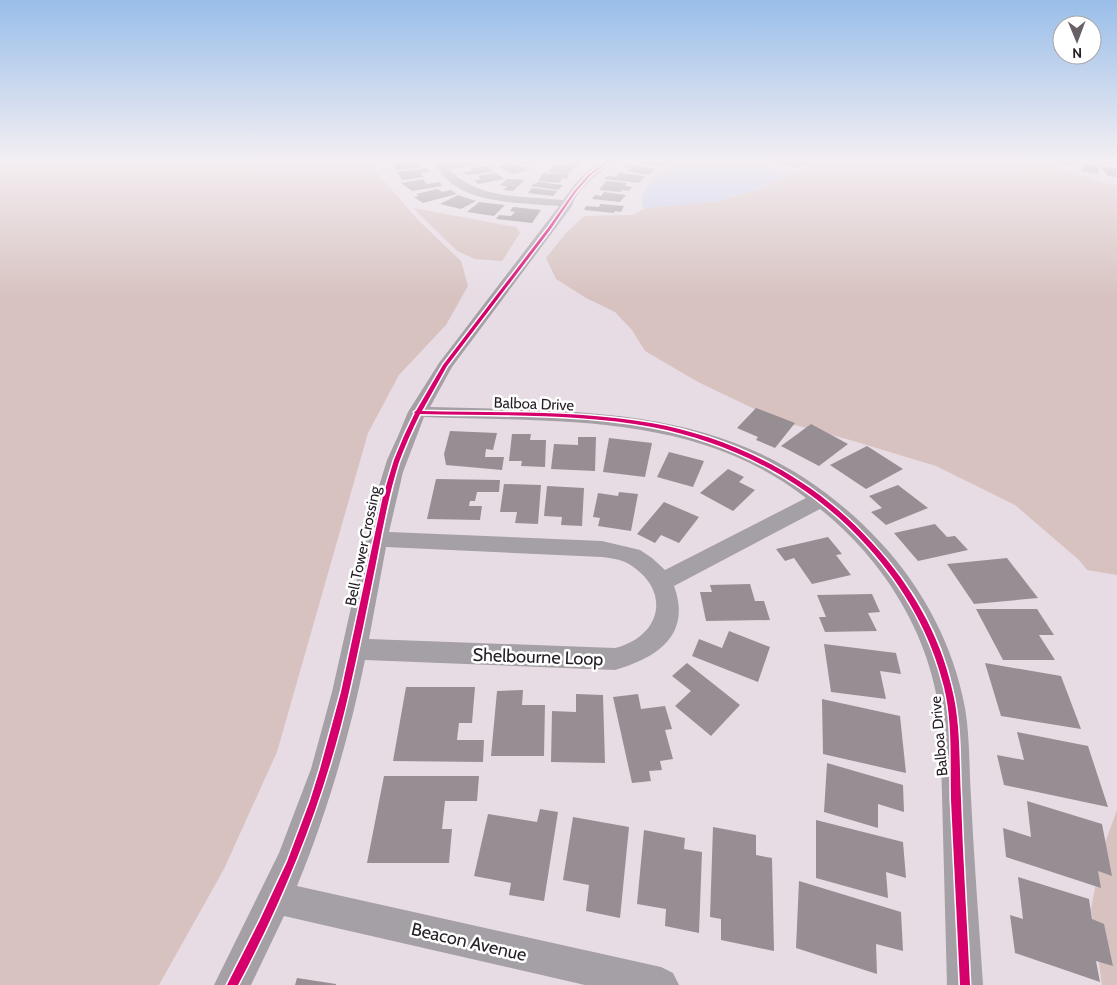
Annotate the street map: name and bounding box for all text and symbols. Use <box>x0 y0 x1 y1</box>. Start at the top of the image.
north arrow <box>1052 15 1102 65</box>
text: N <box>1072 44 1082 62</box>
street label: Balboa Drive <box>493 394 575 414</box>
street label: Bell Tower Crossing <box>342 484 385 608</box>
street label: Shelbourne Loop <box>472 644 604 670</box>
street label: Balboa Drive <box>926 695 951 777</box>
street label: Beacon Avenue <box>409 918 529 966</box>

